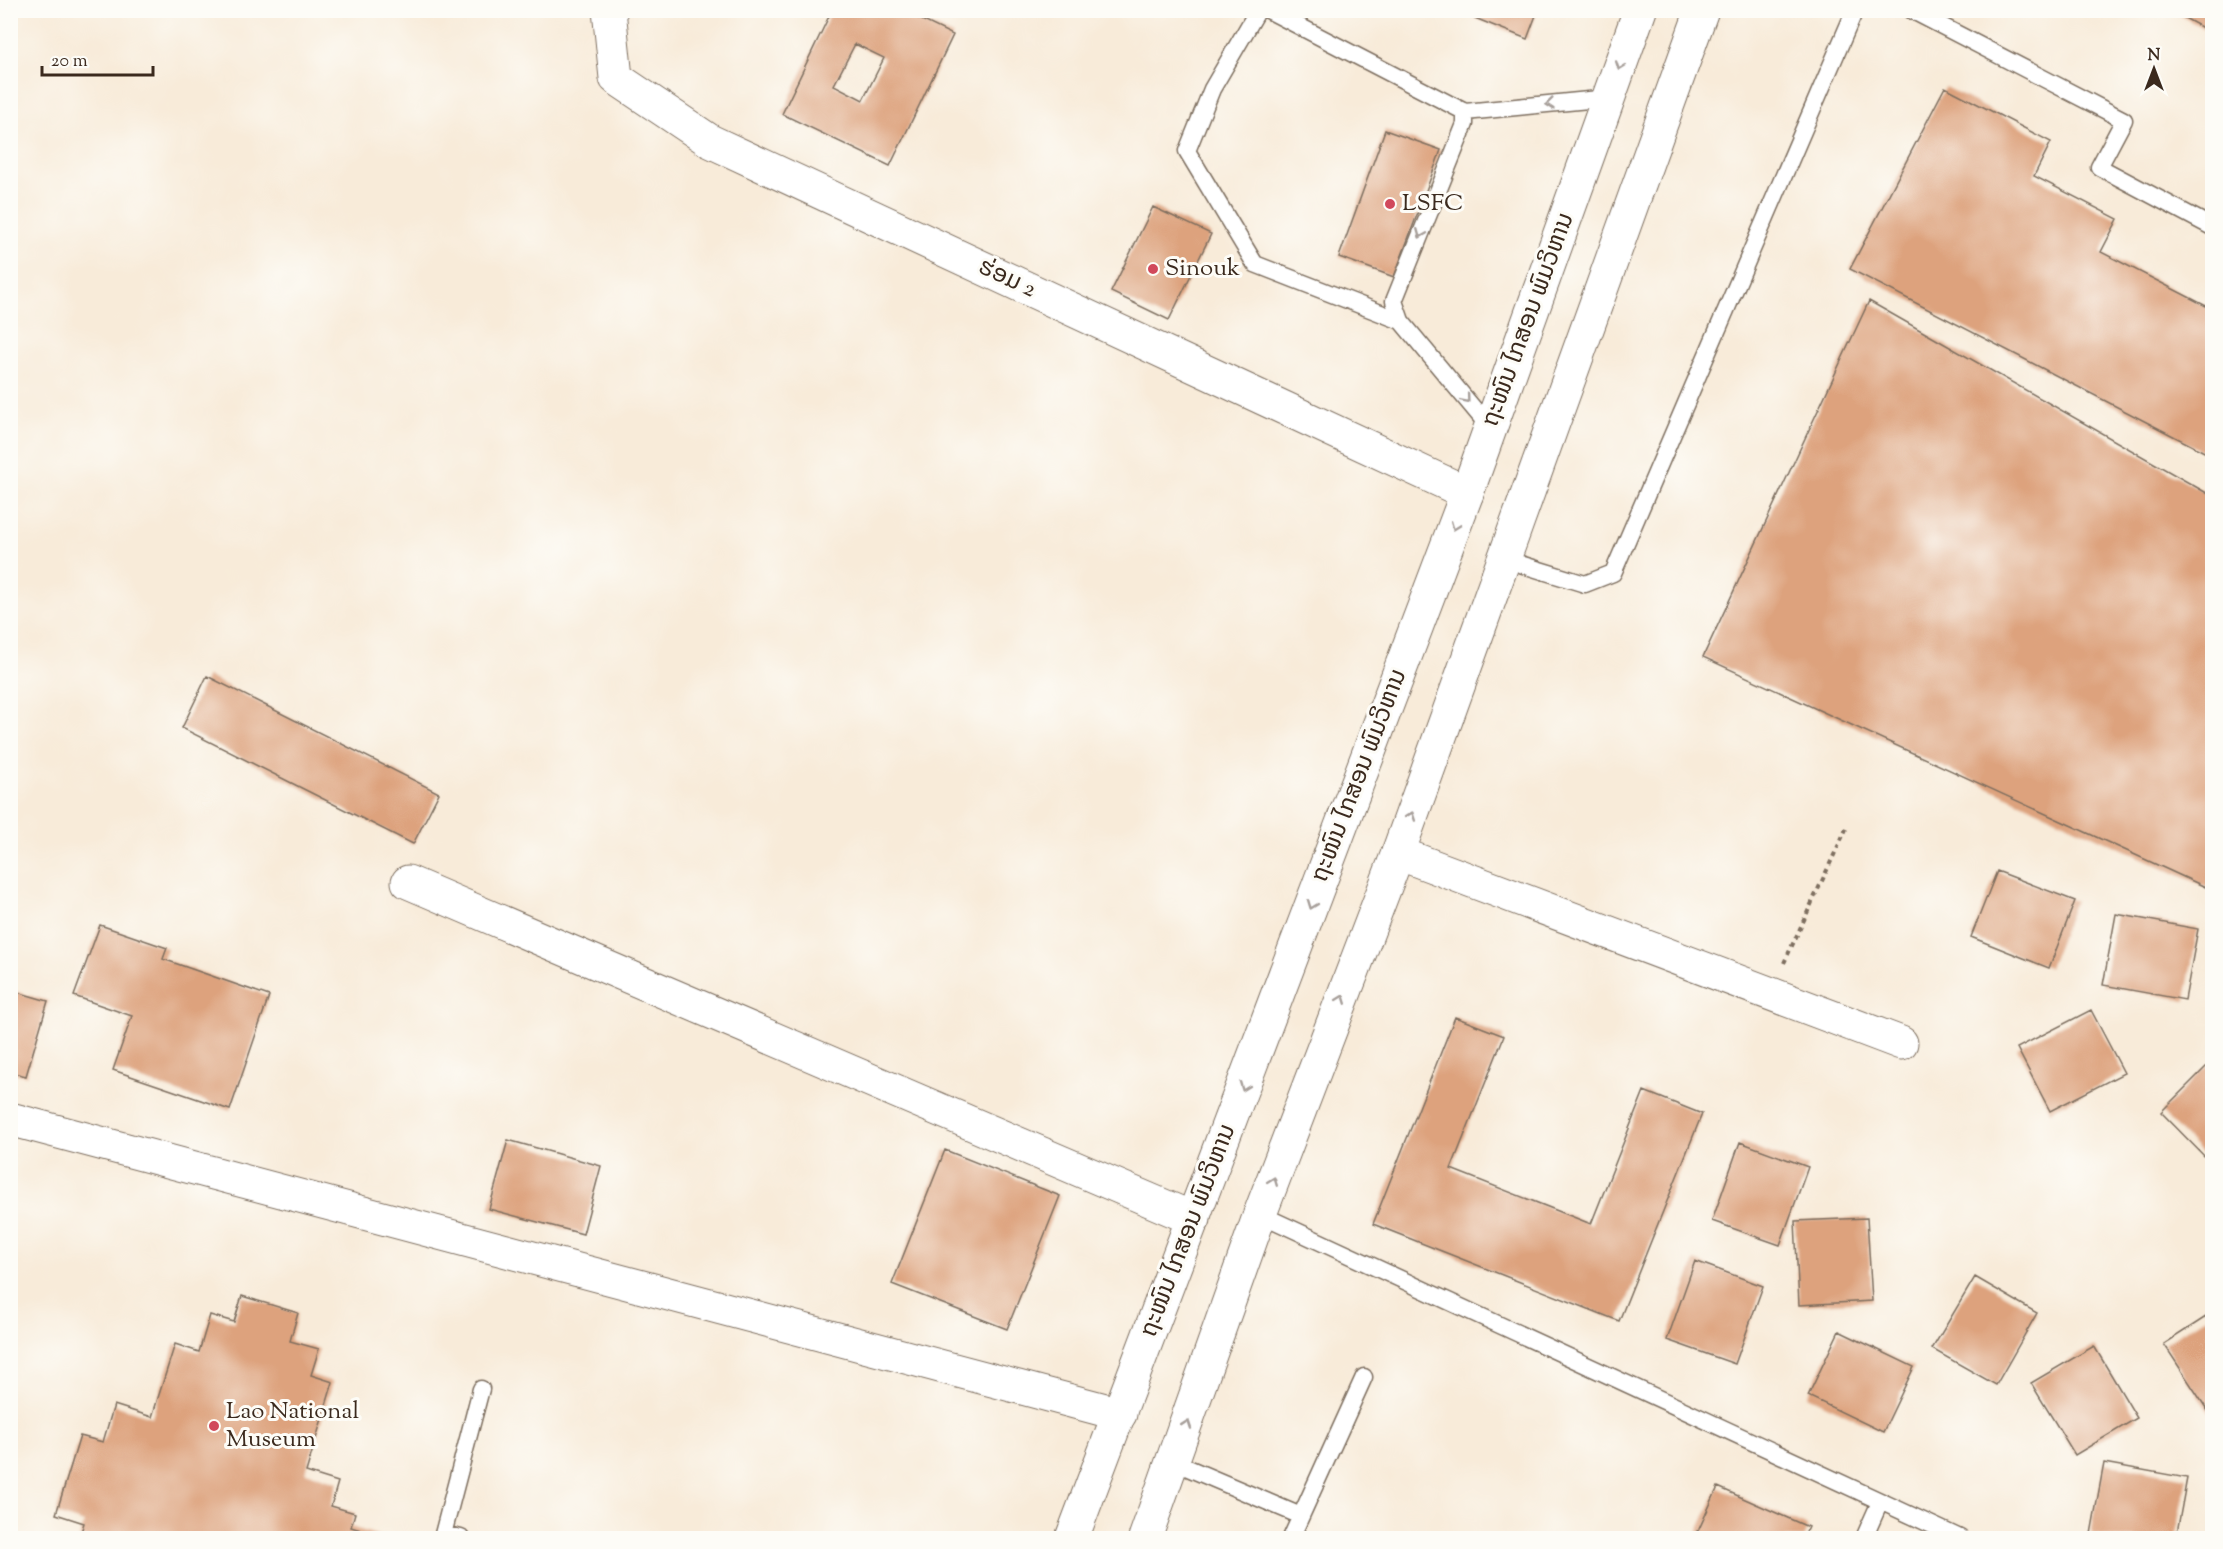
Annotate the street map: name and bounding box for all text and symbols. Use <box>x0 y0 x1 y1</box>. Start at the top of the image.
scale bar <box>42 39 153 77</box>
north arrow <box>2124 39 2184 99</box>
text: N <box>2148 45 2161 68</box>
text: 20 m <box>51 49 88 75</box>
one-way arrow <box>1615 60 1628 70</box>
one-way arrow <box>1546 97 1555 110</box>
place label: LSFC <box>1402 187 1463 221</box>
marker: LSFC <box>1383 197 1397 211</box>
street label: ຖະໜົນ ໄກສອນ ພົມວິຫານ <box>1474 208 1584 432</box>
one-way arrow <box>1416 228 1428 239</box>
street label: ຮ່ອມ 2 <box>972 251 1042 307</box>
place label: Sinouk <box>1165 252 1240 286</box>
marker: Sinouk <box>1146 262 1160 276</box>
one-way arrow <box>1459 392 1470 403</box>
one-way arrow <box>1449 520 1462 530</box>
street label: ຖະໜົນ ໄກສອນ ພົມວິຫານ <box>1304 665 1416 887</box>
one-way arrow <box>1404 812 1416 823</box>
one-way arrow <box>1307 899 1319 910</box>
one-way arrow <box>1335 994 1347 1005</box>
one-way arrow <box>1238 1081 1251 1092</box>
street label: ຖະໜົນ ໄກສອນ ພົມວິຫານ <box>1133 1120 1245 1342</box>
one-way arrow <box>1265 1176 1278 1187</box>
place label: Lao National Museum <box>226 1395 360 1457</box>
marker: Lao National Museum <box>207 1419 221 1433</box>
one-way arrow <box>1180 1420 1193 1430</box>

